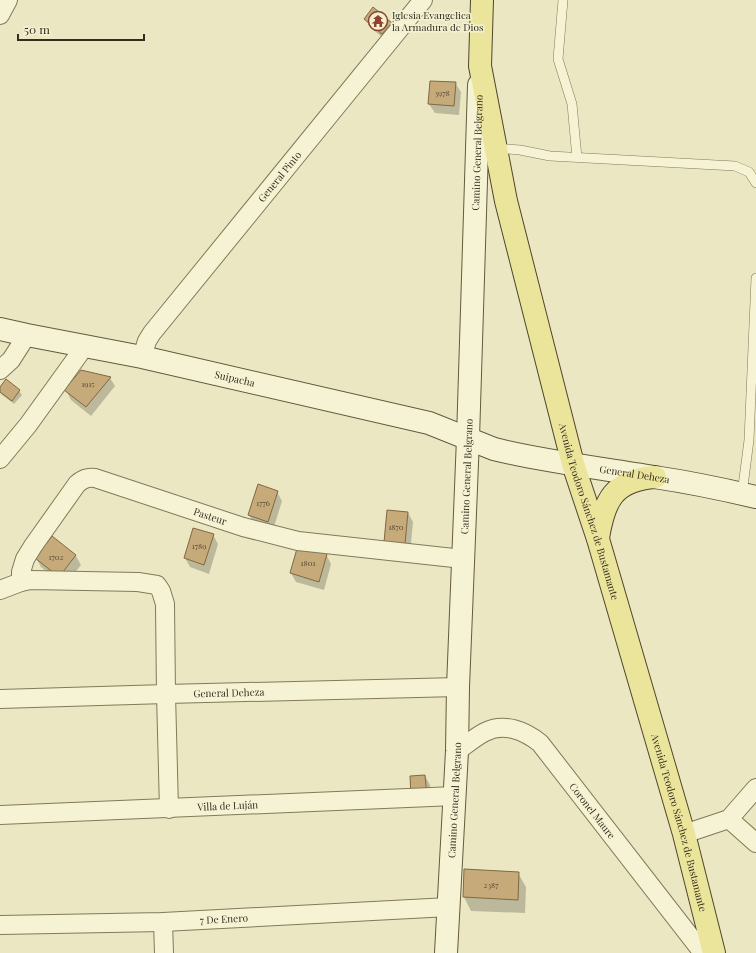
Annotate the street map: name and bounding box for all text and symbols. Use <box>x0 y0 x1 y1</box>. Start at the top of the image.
place label: Iglesia Evangelica la Armadura de Dios <box>392 8 483 34</box>
temple icon: Iglesia Evangelica la Armadura de Dios <box>367 10 389 32</box>
scale bar <box>18 16 144 42</box>
text: 50 m <box>24 21 50 37</box>
house number: 3978 <box>434 87 450 98</box>
street label: Camino General Belgrano <box>468 94 486 211</box>
street label: General Pinto <box>254 148 305 205</box>
street label: Suipacha <box>213 367 256 390</box>
house number: 1915 <box>81 378 95 389</box>
street label: Camino General Belgrano <box>457 418 476 535</box>
street label: Avenida Teodoro Sánchez de Bustamante <box>556 421 622 602</box>
street label: General Deheza <box>598 462 671 486</box>
house number: 1776 <box>256 497 270 508</box>
street label: Pasteur <box>192 504 229 528</box>
house number: 1870 <box>388 521 404 532</box>
house number: 1789 <box>192 540 206 551</box>
house number: 1702 <box>49 551 64 562</box>
house number: 1801 <box>301 557 315 568</box>
street label: General Deheza <box>193 685 265 700</box>
street label: Avenida Teodoro Sánchez de Bustamante <box>648 731 710 913</box>
street label: Camino General Belgrano <box>444 742 464 859</box>
street label: Coronel Maure <box>566 780 619 842</box>
street label: Villa de Luján <box>196 797 258 814</box>
house number: 2387 <box>484 879 499 890</box>
street label: 7 De Enero <box>199 911 249 927</box>

